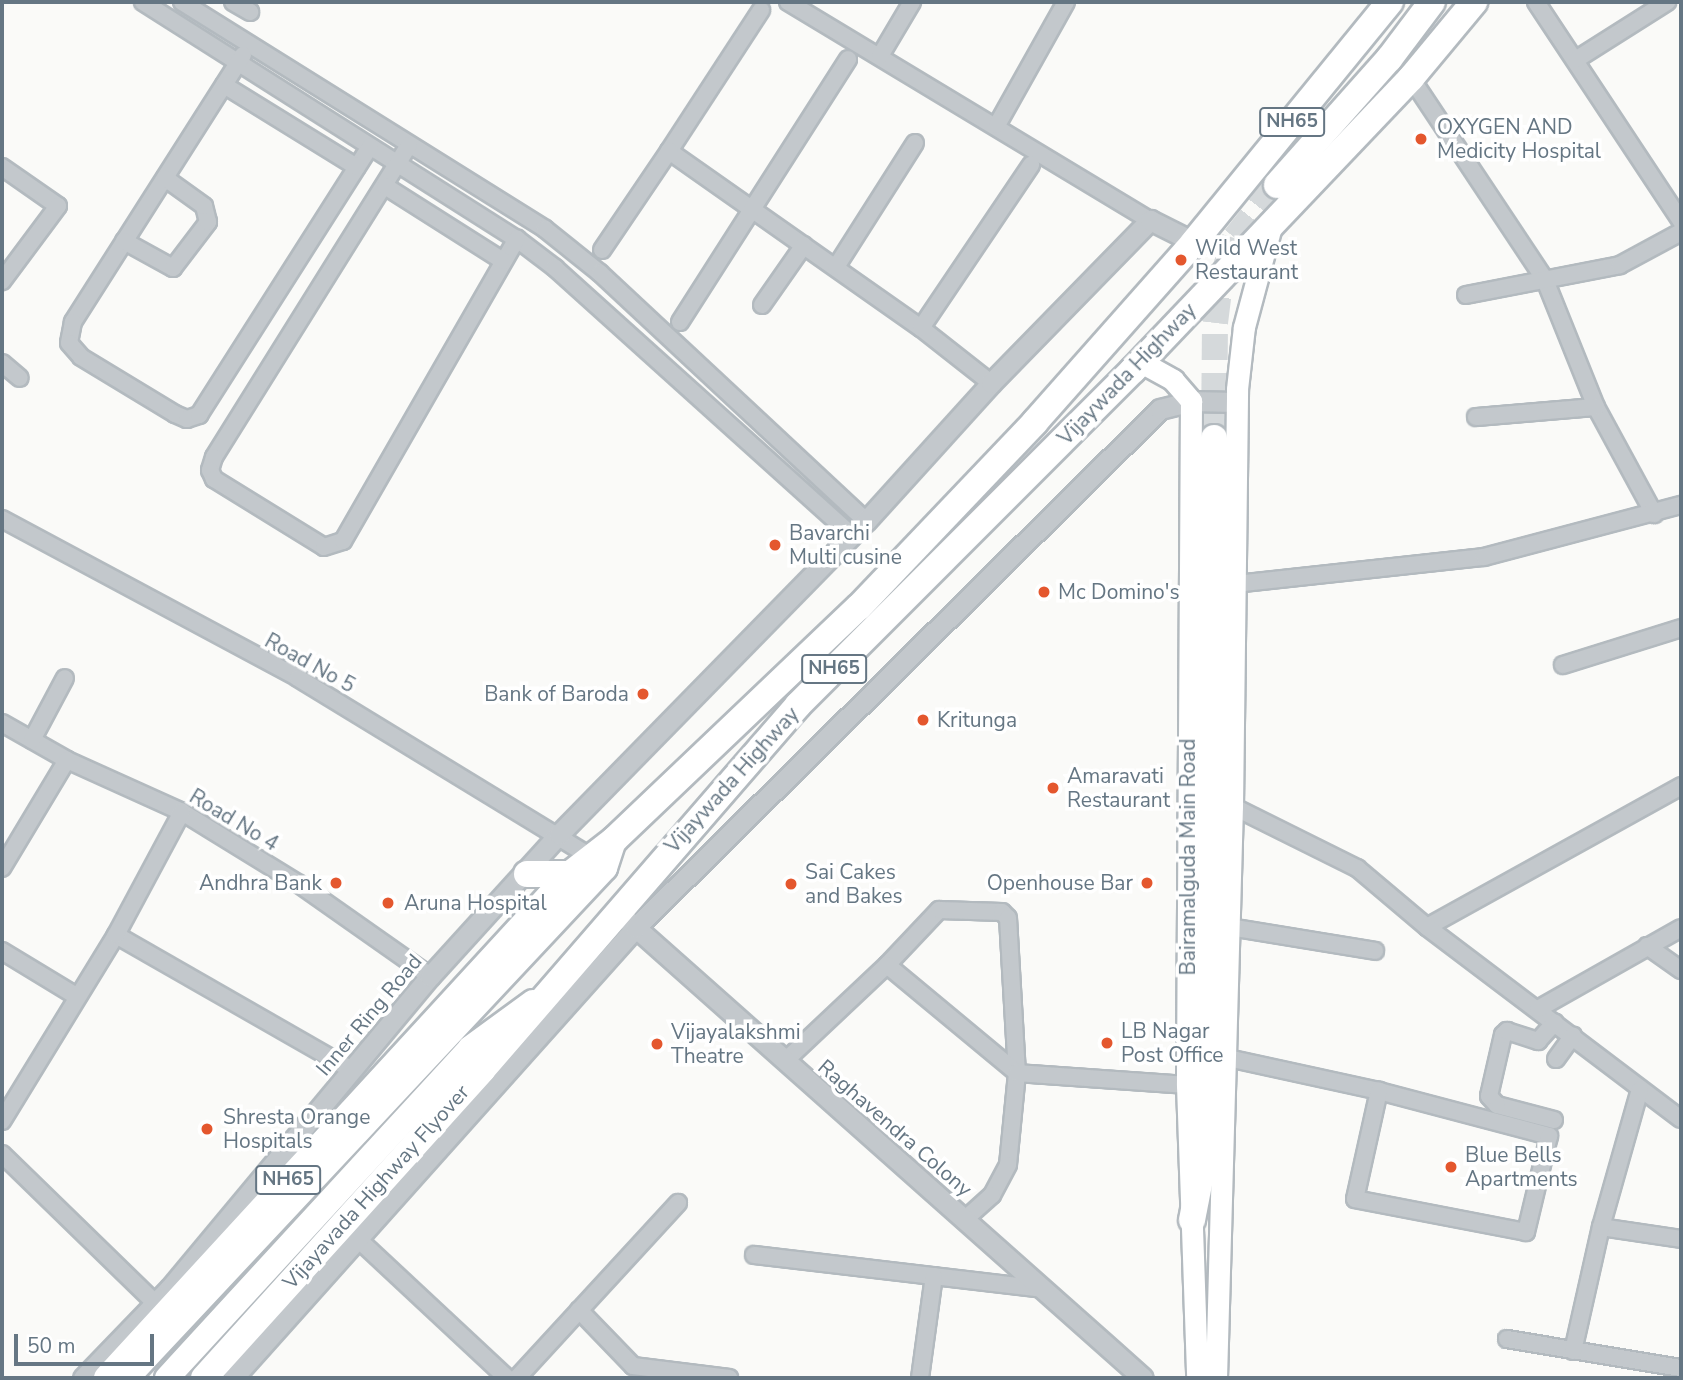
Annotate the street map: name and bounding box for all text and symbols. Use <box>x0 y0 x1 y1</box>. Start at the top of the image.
road number: NH65 <box>1259 106 1325 138</box>
place label: OXYGEN AND Medicity Hospital <box>1437 114 1601 164</box>
marker: OXYGEN AND Medicity Hospital <box>1411 129 1431 149</box>
place label: Wild West Restaurant <box>1195 235 1298 285</box>
marker: Wild West Restaurant <box>1173 252 1189 268</box>
street label: Vijaywada Highway <box>1053 298 1201 450</box>
place label: Bavarchi Multi cusine <box>789 520 902 570</box>
marker: Bavarchi Multi cusine <box>767 537 783 553</box>
place label: Mc Domino's <box>1058 579 1180 605</box>
marker: Mc Domino's <box>1036 584 1052 600</box>
street label: Road No 5 <box>260 628 360 698</box>
road number: NH65 <box>801 654 867 684</box>
place label: Bank of Baroda <box>484 681 629 707</box>
marker: Bank of Baroda <box>635 686 651 702</box>
street label: Vijaywada Highway <box>660 702 804 858</box>
place label: Kritunga <box>937 707 1017 733</box>
marker: Kritunga <box>915 712 931 728</box>
street label: Bairamalguda Main Road <box>1175 739 1201 975</box>
place label: Amaravati Restaurant <box>1067 763 1170 813</box>
marker: Amaravati Restaurant <box>1045 780 1061 796</box>
street label: Road No 4 <box>185 784 283 856</box>
place label: Sai Cakes and Bakes <box>805 859 903 909</box>
place label: Andhra Bank <box>199 870 322 896</box>
place label: Openhouse Bar <box>987 870 1133 896</box>
marker: Andhra Bank <box>328 875 344 891</box>
marker: Openhouse Bar <box>1139 875 1155 891</box>
marker: Sai Cakes and Bakes <box>783 876 799 892</box>
place label: Aruna Hospital <box>404 890 547 916</box>
marker: Aruna Hospital <box>378 893 398 913</box>
street label: Inner Ring Road <box>311 949 427 1081</box>
place label: LB Nagar Post Office <box>1121 1018 1223 1068</box>
place label: Vijayalakshmi Theatre <box>671 1019 801 1069</box>
marker: LB Nagar Post Office <box>1099 1035 1115 1051</box>
marker: Vijayalakshmi Theatre <box>649 1036 665 1052</box>
street label: Raghavendra Colony <box>813 1054 977 1202</box>
street label: Vijayavada Highway Flyover <box>278 1080 474 1294</box>
place label: Shresta Orange Hospitals <box>223 1104 370 1154</box>
marker: Shresta Orange Hospitals <box>197 1119 217 1139</box>
place label: Blue Bells Apartments <box>1465 1142 1578 1192</box>
marker: Blue Bells Apartments <box>1443 1159 1459 1175</box>
road number: NH65 <box>255 1164 321 1196</box>
scale bar <box>18 1320 158 1364</box>
text: 50 m <box>27 1332 76 1360</box>

